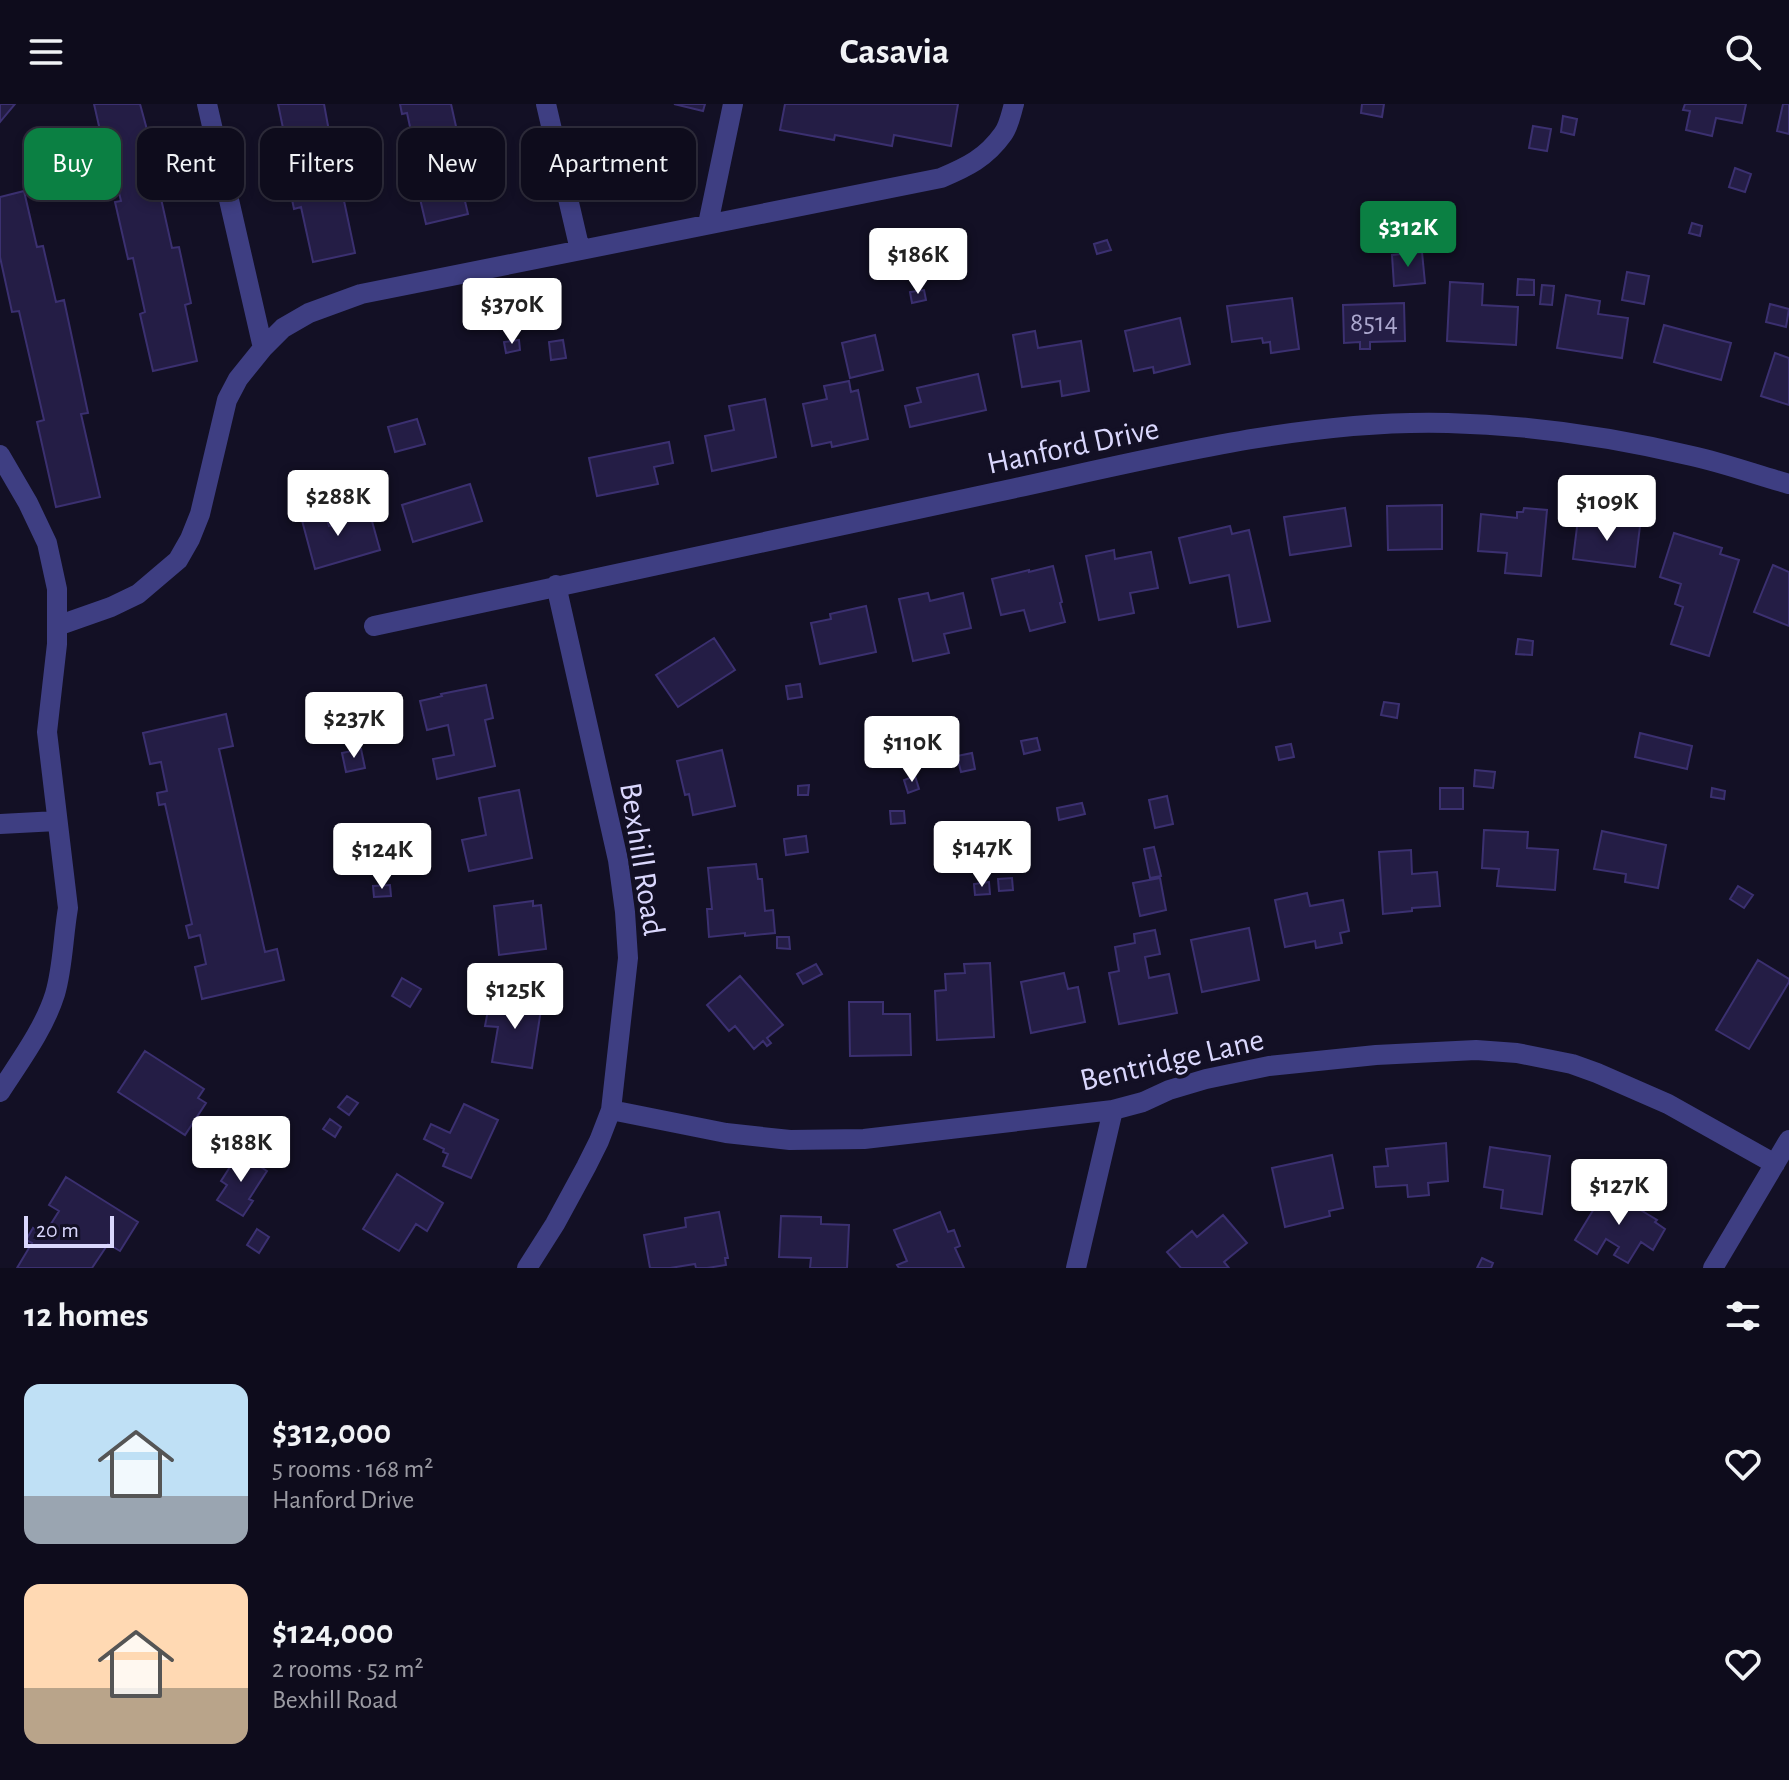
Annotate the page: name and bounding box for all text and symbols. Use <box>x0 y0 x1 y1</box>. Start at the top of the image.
icon: menu <box>24 30 68 74</box>
icon: search <box>1721 30 1765 74</box>
text: Casavia <box>840 34 949 70</box>
chip: Buy <box>24 128 121 200</box>
chip: Rent <box>137 128 244 200</box>
chip: Filters <box>260 128 382 200</box>
chip: New <box>398 128 505 200</box>
chip: Apartment <box>521 128 696 200</box>
pin: $312K <box>1352 201 1464 269</box>
text: $312K <box>1378 214 1438 240</box>
pin: $186K <box>862 228 974 296</box>
text: $186K <box>887 241 949 267</box>
pin: $370K <box>456 278 568 346</box>
text: $370K <box>481 291 543 317</box>
house number: 8514 <box>1350 309 1398 337</box>
street label: Hanford Drive <box>984 412 1162 480</box>
pin: $288K <box>282 470 394 538</box>
pin: $109K <box>1551 475 1663 543</box>
text: $288K <box>306 483 370 509</box>
text: $109K <box>1576 488 1638 514</box>
pin: $237K <box>298 692 410 760</box>
text: $237K <box>323 705 385 731</box>
pin: $110K <box>856 716 968 784</box>
text: $110K <box>882 729 942 755</box>
street label: Bexhill Road <box>614 780 670 938</box>
pin: $147K <box>926 821 1038 889</box>
pin: $124K <box>326 823 438 891</box>
text: $147K <box>952 834 1012 860</box>
text: $124K <box>351 836 413 862</box>
pin: $125K <box>459 963 571 1031</box>
text: $125K <box>485 976 545 1002</box>
street label: Bentridge Lane <box>1077 1023 1267 1097</box>
pin: $188K <box>185 1116 297 1184</box>
text: $188K <box>210 1129 272 1155</box>
pin: $127K <box>1563 1159 1675 1227</box>
text: $127K <box>1589 1172 1649 1198</box>
scale bar <box>24 1212 114 1248</box>
text: 20 m <box>36 1219 79 1241</box>
icon: filters <box>1721 1294 1765 1338</box>
text: 12 homes <box>24 1299 149 1333</box>
icon: home <box>88 1416 184 1512</box>
text: $312,000 <box>272 1416 391 1450</box>
icon: heart <box>1721 1442 1765 1486</box>
text: 5 rooms · 168 m² <box>272 1456 433 1482</box>
text: Hanford Drive <box>272 1487 414 1513</box>
icon: home <box>88 1616 184 1712</box>
text: $124,000 <box>272 1616 394 1650</box>
icon: heart <box>1721 1642 1765 1686</box>
text: 2 rooms · 52 m² <box>272 1656 424 1682</box>
text: Bexhill Road <box>272 1687 398 1713</box>

